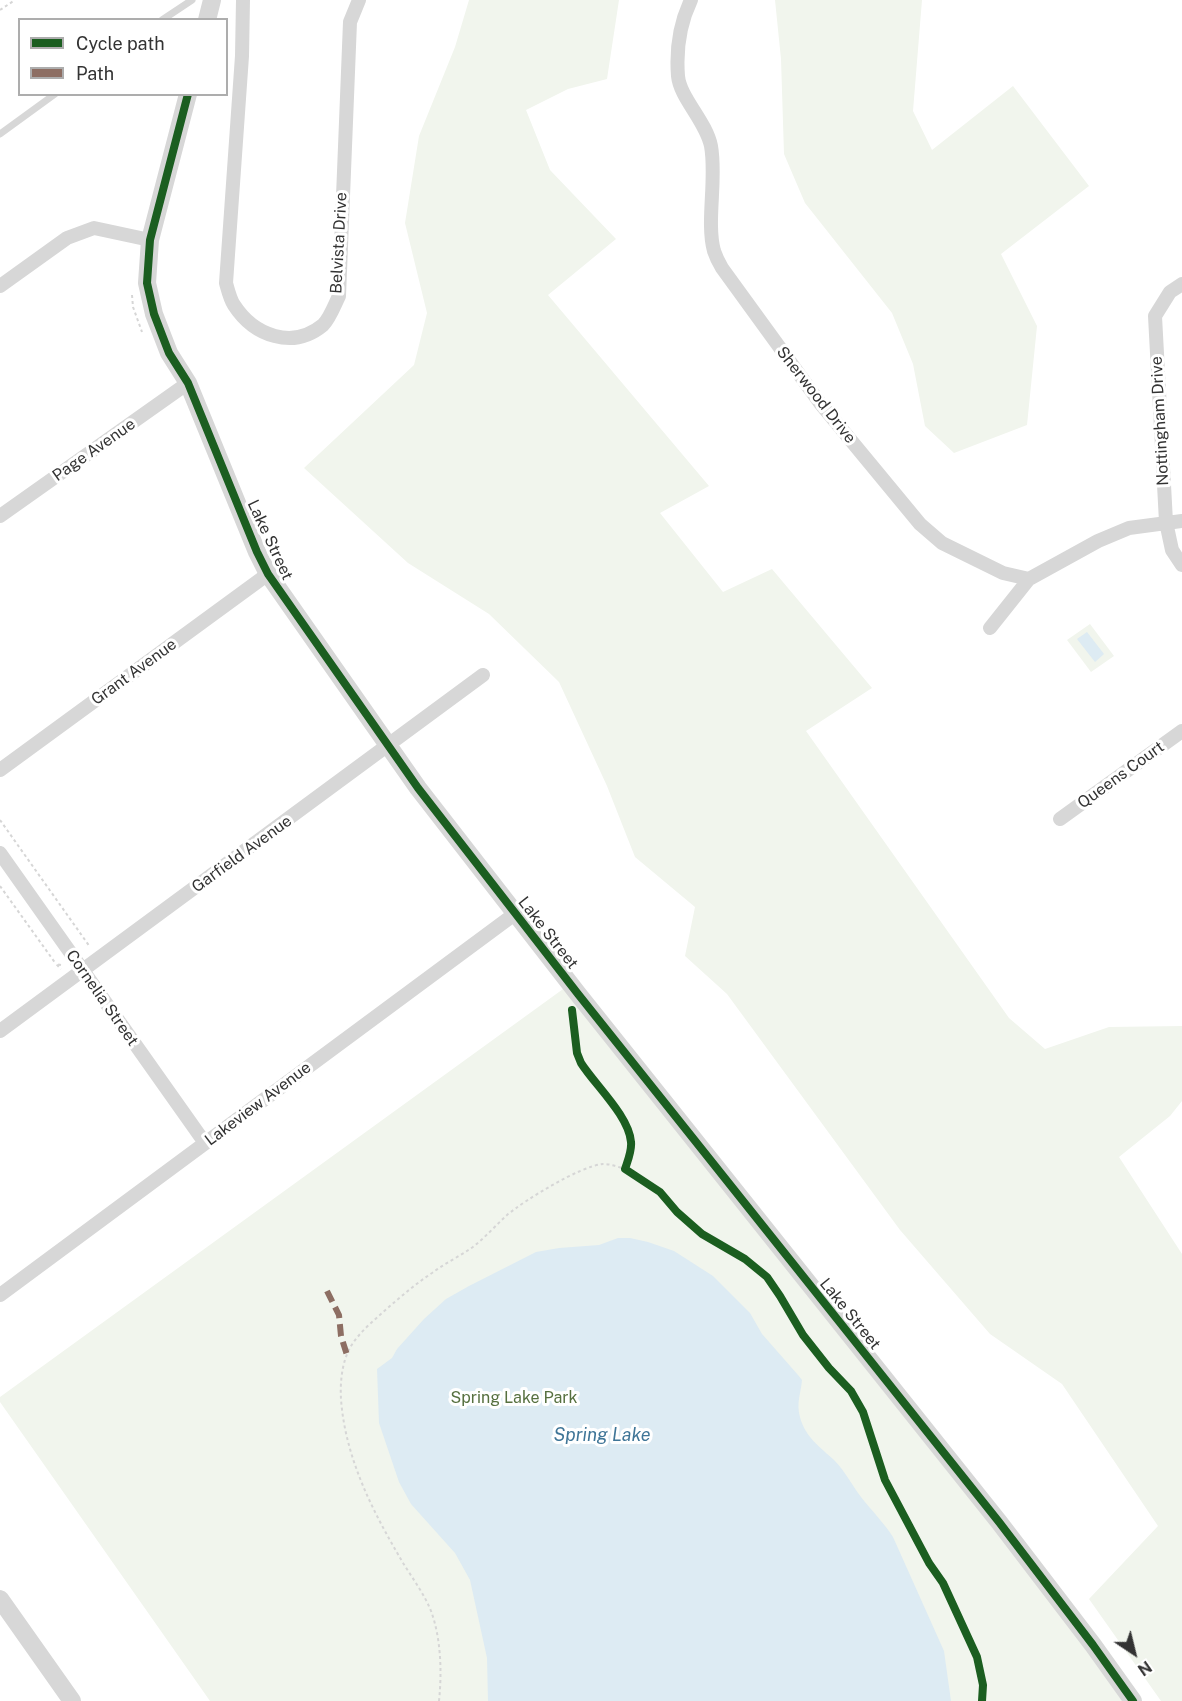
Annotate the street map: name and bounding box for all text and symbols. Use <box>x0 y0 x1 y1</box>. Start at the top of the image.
legend <box>18 18 228 96</box>
text: Cycle path <box>76 33 165 54</box>
text: Path <box>76 63 114 84</box>
street label: Belvista Drive <box>327 192 351 294</box>
street label: Sherwood Drive <box>772 343 860 447</box>
street label: Nottingham Drive <box>1147 356 1173 486</box>
street label: Page Avenue <box>49 414 139 486</box>
street label: Lake Street <box>243 497 297 583</box>
street label: Grant Avenue <box>88 635 180 709</box>
street label: Queens Court <box>1074 737 1168 813</box>
street label: Garfield Avenue <box>188 811 296 897</box>
street label: Lake Street <box>514 893 582 973</box>
street label: Cornelia Street <box>62 946 142 1050</box>
street label: Lakeview Avenue <box>201 1058 315 1150</box>
street label: Lake Street <box>815 1274 885 1354</box>
park label: Spring Lake Park <box>450 1388 578 1408</box>
water label: Spring Lake <box>553 1424 651 1446</box>
north arrow <box>1104 1623 1164 1683</box>
text: N <box>1134 1657 1155 1680</box>

